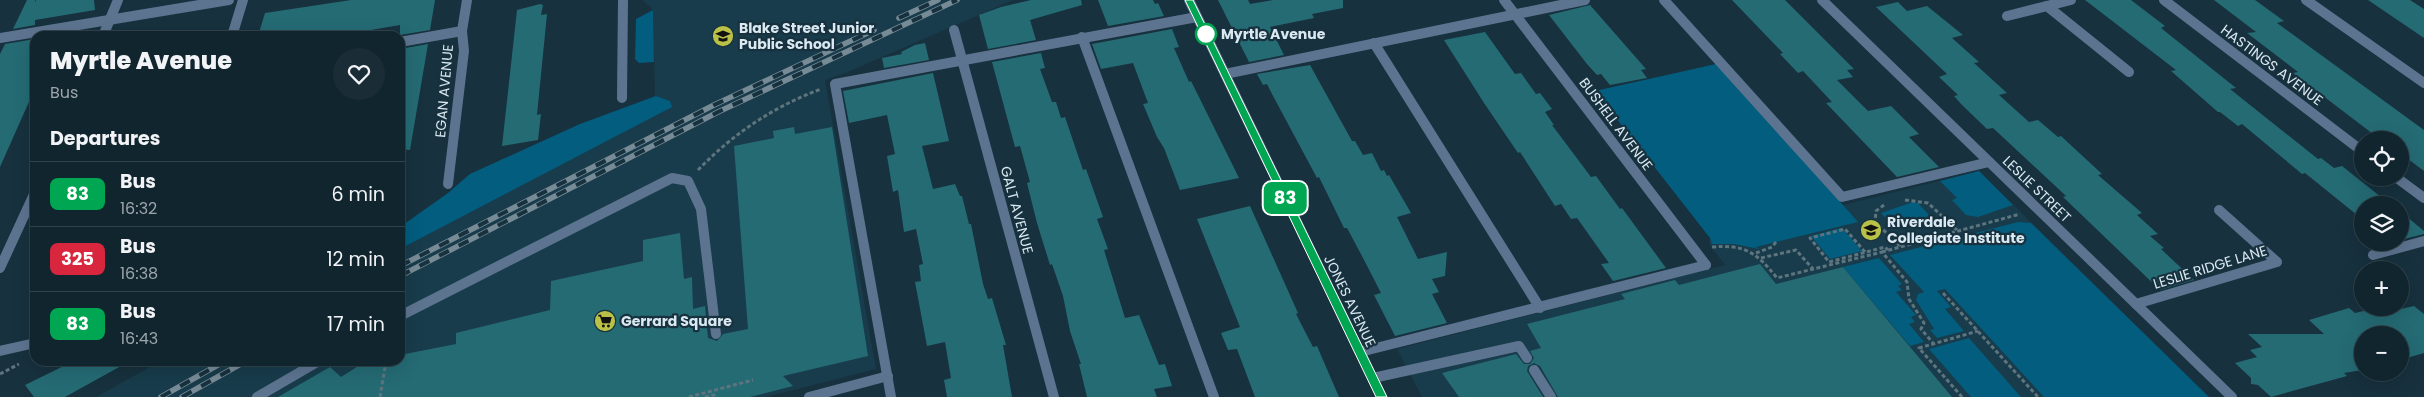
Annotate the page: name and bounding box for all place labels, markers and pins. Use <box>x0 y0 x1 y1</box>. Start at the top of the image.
place label: Blake Street Junior Public School <box>739 18 874 54</box>
marker: Myrtle Avenue <box>1195 23 1217 45</box>
school or university icon: Blake Street Junior Public School <box>711 24 735 48</box>
place label: Myrtle Avenue <box>1221 24 1326 44</box>
place label: Riverdale Collegiate Institute <box>1887 212 2025 248</box>
school or university icon: Riverdale Collegiate Institute <box>1859 218 1883 242</box>
supermarket icon: Gerrard Square <box>593 309 617 333</box>
place label: Gerrard Square <box>621 311 732 331</box>

